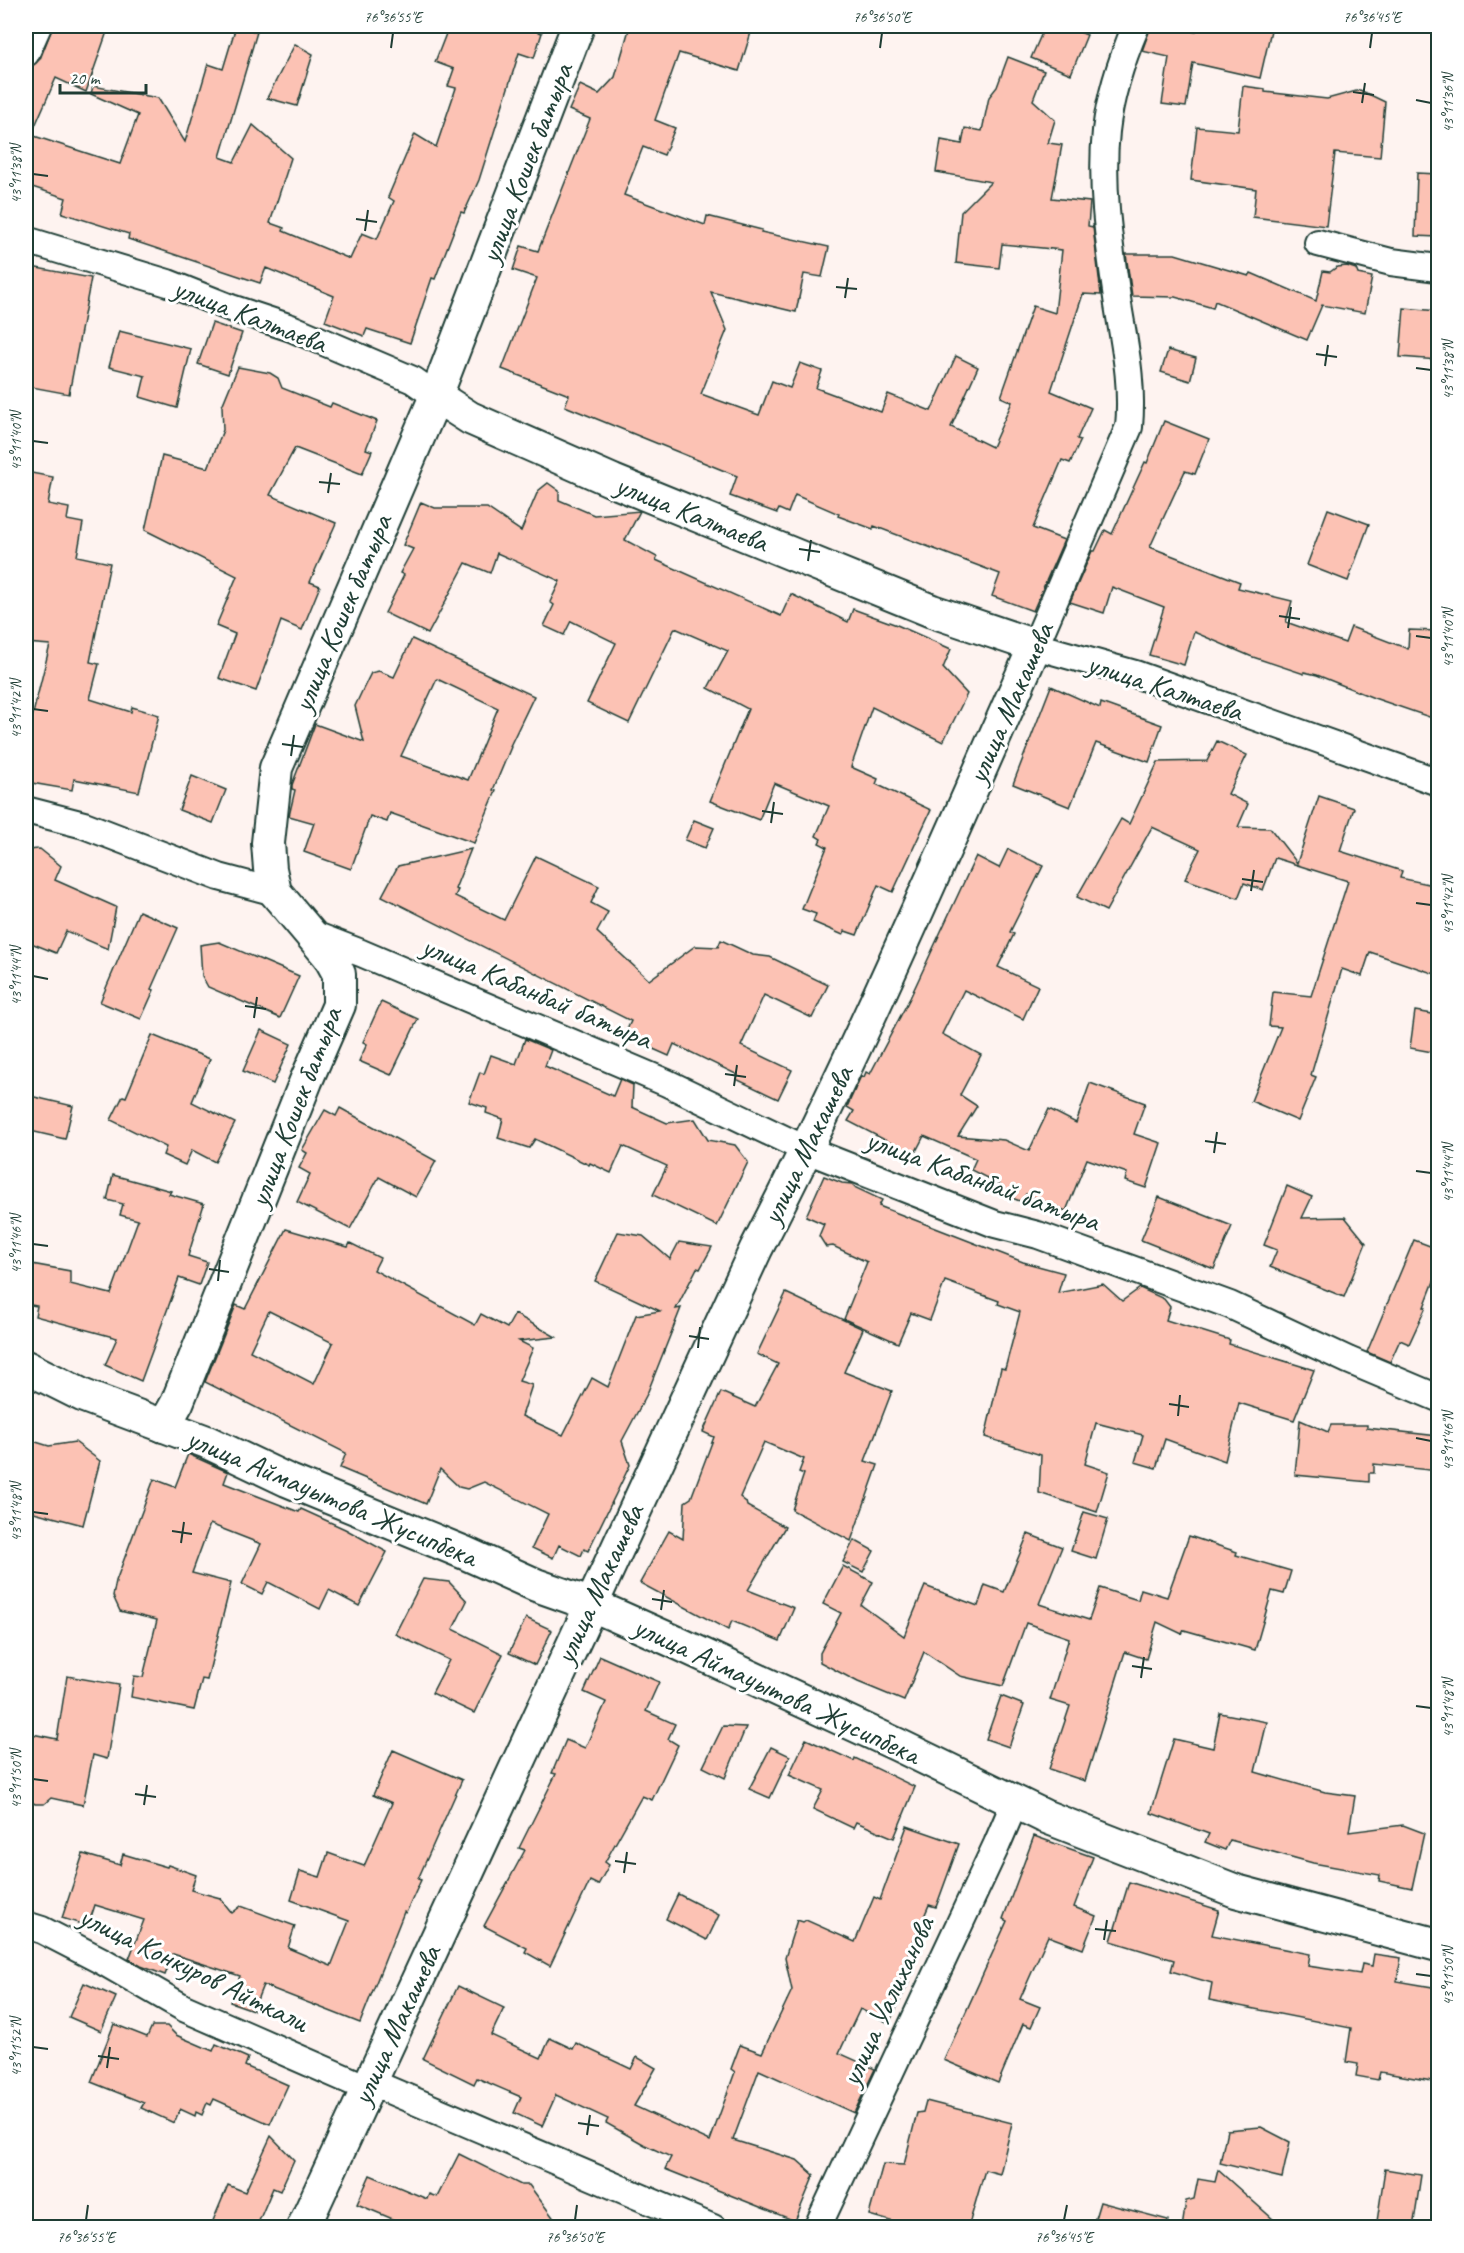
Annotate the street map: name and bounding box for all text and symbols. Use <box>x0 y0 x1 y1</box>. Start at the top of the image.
text: 76°36'55"E <box>364 8 424 27</box>
text: 76°36'50"E <box>853 8 913 27</box>
text: 76°36'45"E <box>1343 8 1403 27</box>
street label: улица Кошек батыра <box>470 56 582 270</box>
scale bar <box>60 57 146 95</box>
text: 20 m <box>69 67 102 89</box>
text: 43°11'36"N <box>1439 70 1458 133</box>
text: 43°11'38"N <box>7 141 26 204</box>
street label: улица Калтаева <box>166 268 334 362</box>
text: 43°11'38"N <box>1439 337 1458 400</box>
text: 43°11'40"N <box>7 408 26 471</box>
street label: улица Калтаева <box>608 464 776 561</box>
street label: улица Кошек батыра <box>283 507 401 719</box>
text: 43°11'40"N <box>1439 605 1458 668</box>
street label: улица Макашева <box>957 615 1063 791</box>
street label: улица Калтаева <box>1081 643 1249 731</box>
text: 43°11'42"N <box>7 676 26 739</box>
text: 43°11'42"N <box>1439 872 1458 935</box>
street label: улица Кабанбай батыра <box>414 926 659 1058</box>
text: 43°11'44"N <box>7 943 26 1006</box>
street label: улица Кошек батыра <box>239 1000 351 1214</box>
street label: улица Макашева <box>751 1058 863 1232</box>
street label: улица Кабанбай батыра <box>859 1119 1107 1241</box>
text: 43°11'44"N <box>1439 1140 1458 1203</box>
text: 43°11'46"N <box>7 1211 26 1274</box>
text: 43°11'46"N <box>1439 1408 1458 1471</box>
street label: улица Аймауытова Жусипбека <box>179 1418 485 1576</box>
text: 43°11'48"N <box>7 1479 26 1542</box>
street label: улица Макашева <box>545 1496 653 1672</box>
street label: улица Аймауытова Жусипбека <box>626 1606 929 1774</box>
text: 43°11'48"N <box>1439 1675 1458 1738</box>
text: 43°11'50"N <box>7 1746 26 1809</box>
street label: улица Конкуров Айткали <box>71 1896 316 2042</box>
street label: улица Уалиханова <box>830 1909 944 2094</box>
street label: улица Макашева <box>342 1937 450 2113</box>
text: 43°11'50"N <box>1439 1943 1458 2006</box>
text: 43°11'52"N <box>7 2014 26 2077</box>
text: 76°36'55"E <box>57 2228 117 2247</box>
text: 76°36'50"E <box>546 2228 606 2247</box>
text: 76°36'45"E <box>1035 2228 1095 2247</box>

